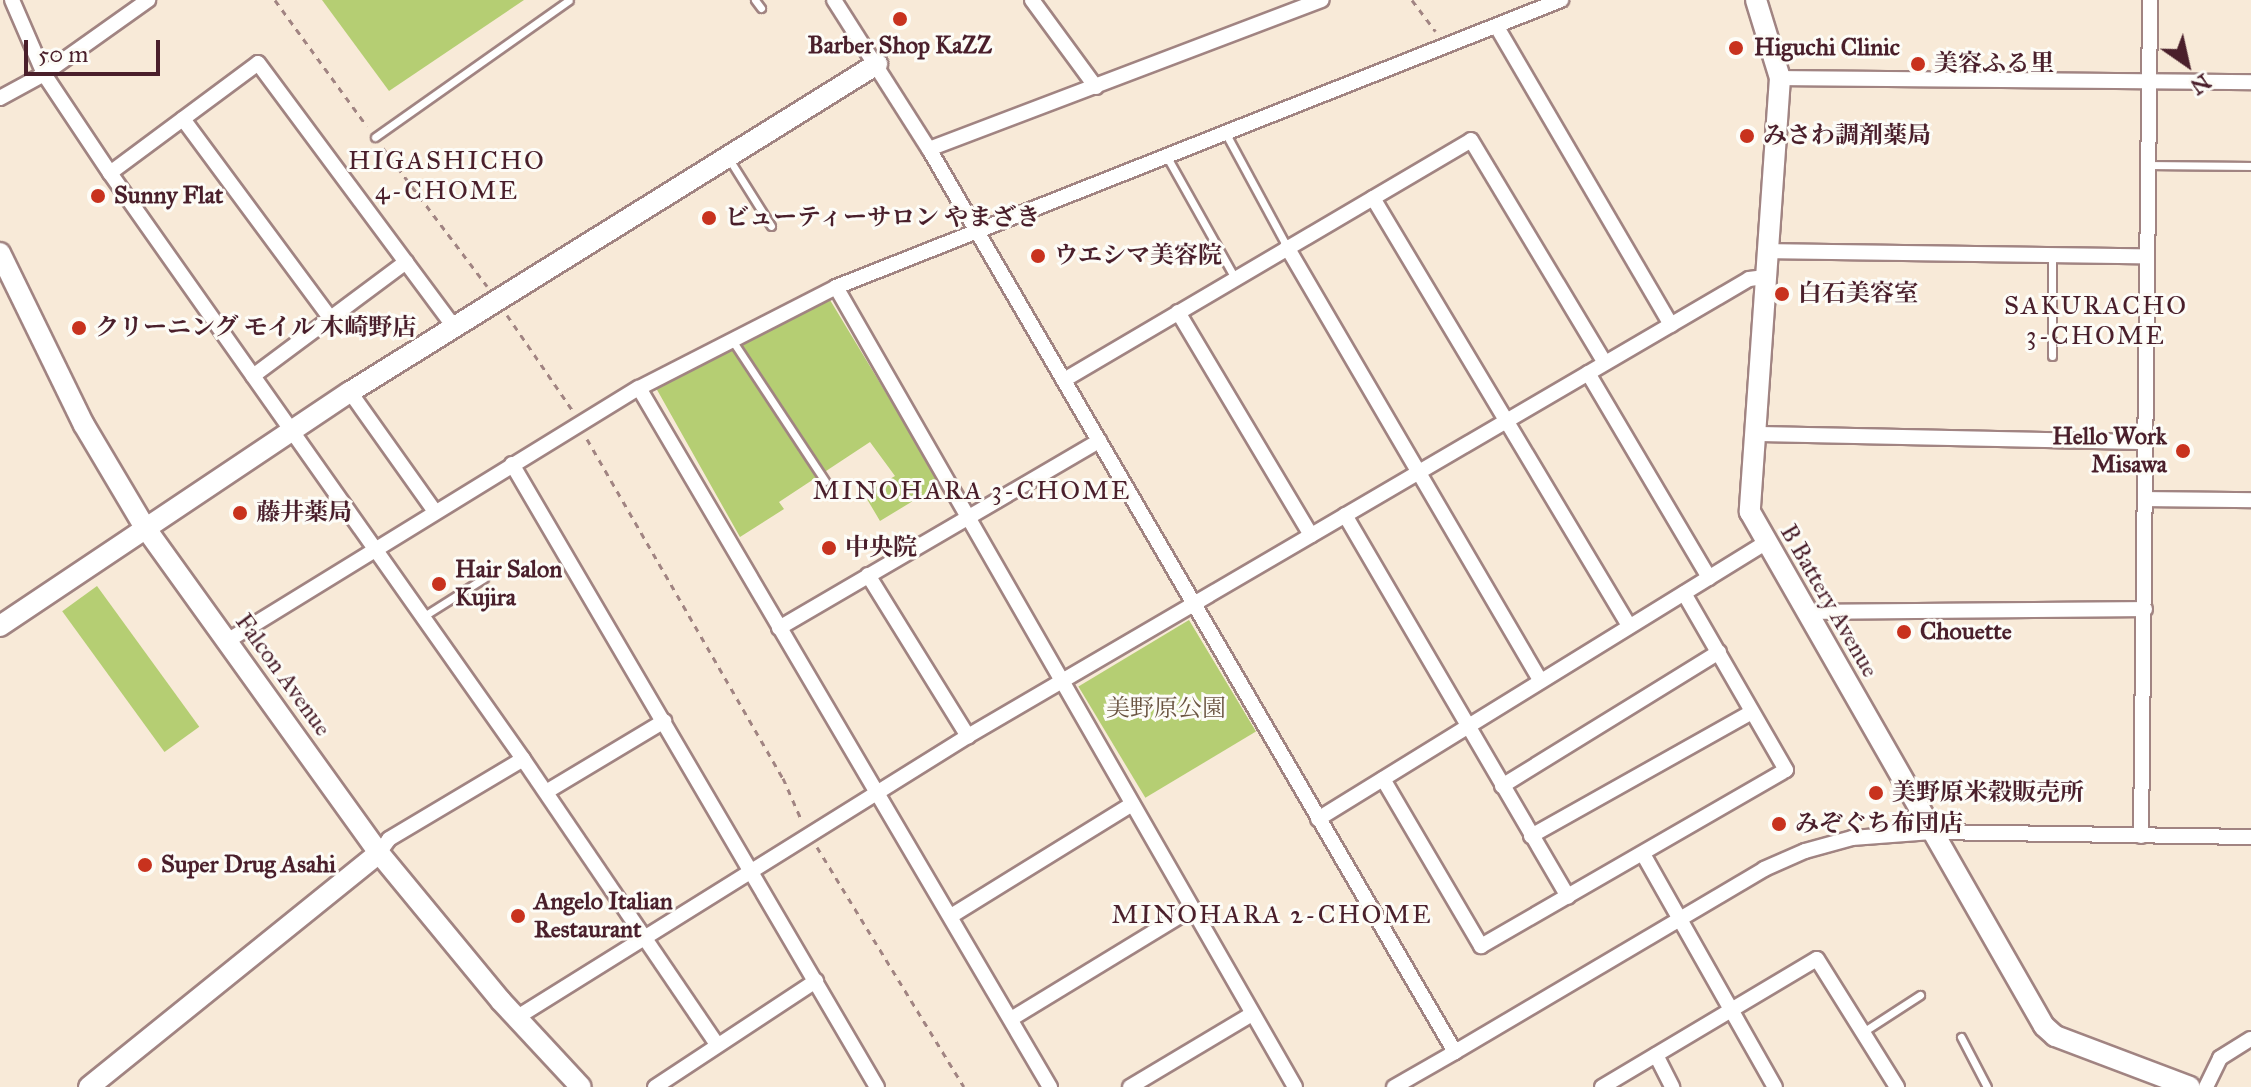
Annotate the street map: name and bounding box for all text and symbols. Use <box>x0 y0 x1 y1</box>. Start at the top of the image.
marker: Barber Shop KaZZ <box>891 10 909 28</box>
scale bar <box>28 24 164 74</box>
north arrow <box>2147 24 2227 104</box>
place label: Barber Shop KaZZ <box>808 32 992 60</box>
place label: Higuchi Clinic <box>1754 34 1900 62</box>
marker: Higuchi Clinic <box>1725 37 1747 59</box>
text: 50 m <box>38 39 88 69</box>
place label: 美容ふる里 <box>1934 50 2054 78</box>
marker: 美容ふる里 <box>1909 55 1927 73</box>
text: N <box>2185 68 2216 101</box>
place label: みさわ調剤薬局 <box>1763 122 1931 150</box>
marker: みさわ調剤薬局 <box>1738 127 1756 145</box>
district label: HIGASHICHO 4-CHOME <box>348 145 546 206</box>
place label: Sunny Flat <box>114 182 223 210</box>
marker: Sunny Flat <box>89 187 107 205</box>
place label: ビューティーサロン やまざき <box>725 204 1042 232</box>
marker: ビューティーサロン やまざき <box>700 209 718 227</box>
place label: ウエシマ美容院 <box>1054 242 1222 270</box>
marker: ウエシマ美容院 <box>1029 247 1047 265</box>
place label: 白石美容室 <box>1798 280 1918 308</box>
marker: 白石美容室 <box>1773 285 1791 303</box>
district label: SAKURACHO 3-CHOME <box>2004 290 2188 352</box>
place label: クリーニング モイル 木崎野店 <box>95 314 417 342</box>
marker: クリーニング モイル 木崎野店 <box>70 319 88 337</box>
place label: Hello Work Misawa <box>2052 423 2167 479</box>
marker: Hello Work Misawa <box>2174 442 2192 460</box>
district label: MINOHARA 3-CHOME <box>813 475 1131 507</box>
place label: 藤井薬局 <box>256 499 352 527</box>
marker: 藤井薬局 <box>231 504 249 522</box>
street label: B Battery Avenue <box>1774 520 1884 682</box>
place label: 中央院 <box>845 534 917 562</box>
marker: 中央院 <box>820 539 838 557</box>
place label: Hair Salon Kujira <box>455 556 562 612</box>
marker: Hair Salon Kujira <box>430 575 448 593</box>
street label: Falcon Avenue <box>229 608 337 742</box>
place label: Chouette <box>1920 618 2012 646</box>
marker: Chouette <box>1895 623 1913 641</box>
park label: 美野原公園 <box>1106 695 1226 723</box>
place label: 美野原米穀販売所 <box>1892 779 2084 807</box>
marker: 美野原米穀販売所 <box>1867 784 1885 802</box>
place label: みぞぐち布団店 <box>1795 810 1963 838</box>
marker: みぞぐち布団店 <box>1770 815 1788 833</box>
place label: Super Drug Asahi <box>161 851 336 879</box>
marker: Super Drug Asahi <box>136 856 154 874</box>
place label: Angelo Italian Restaurant <box>534 888 673 944</box>
district label: MINOHARA 2-CHOME <box>1111 899 1433 931</box>
marker: Angelo Italian Restaurant <box>509 907 527 925</box>

